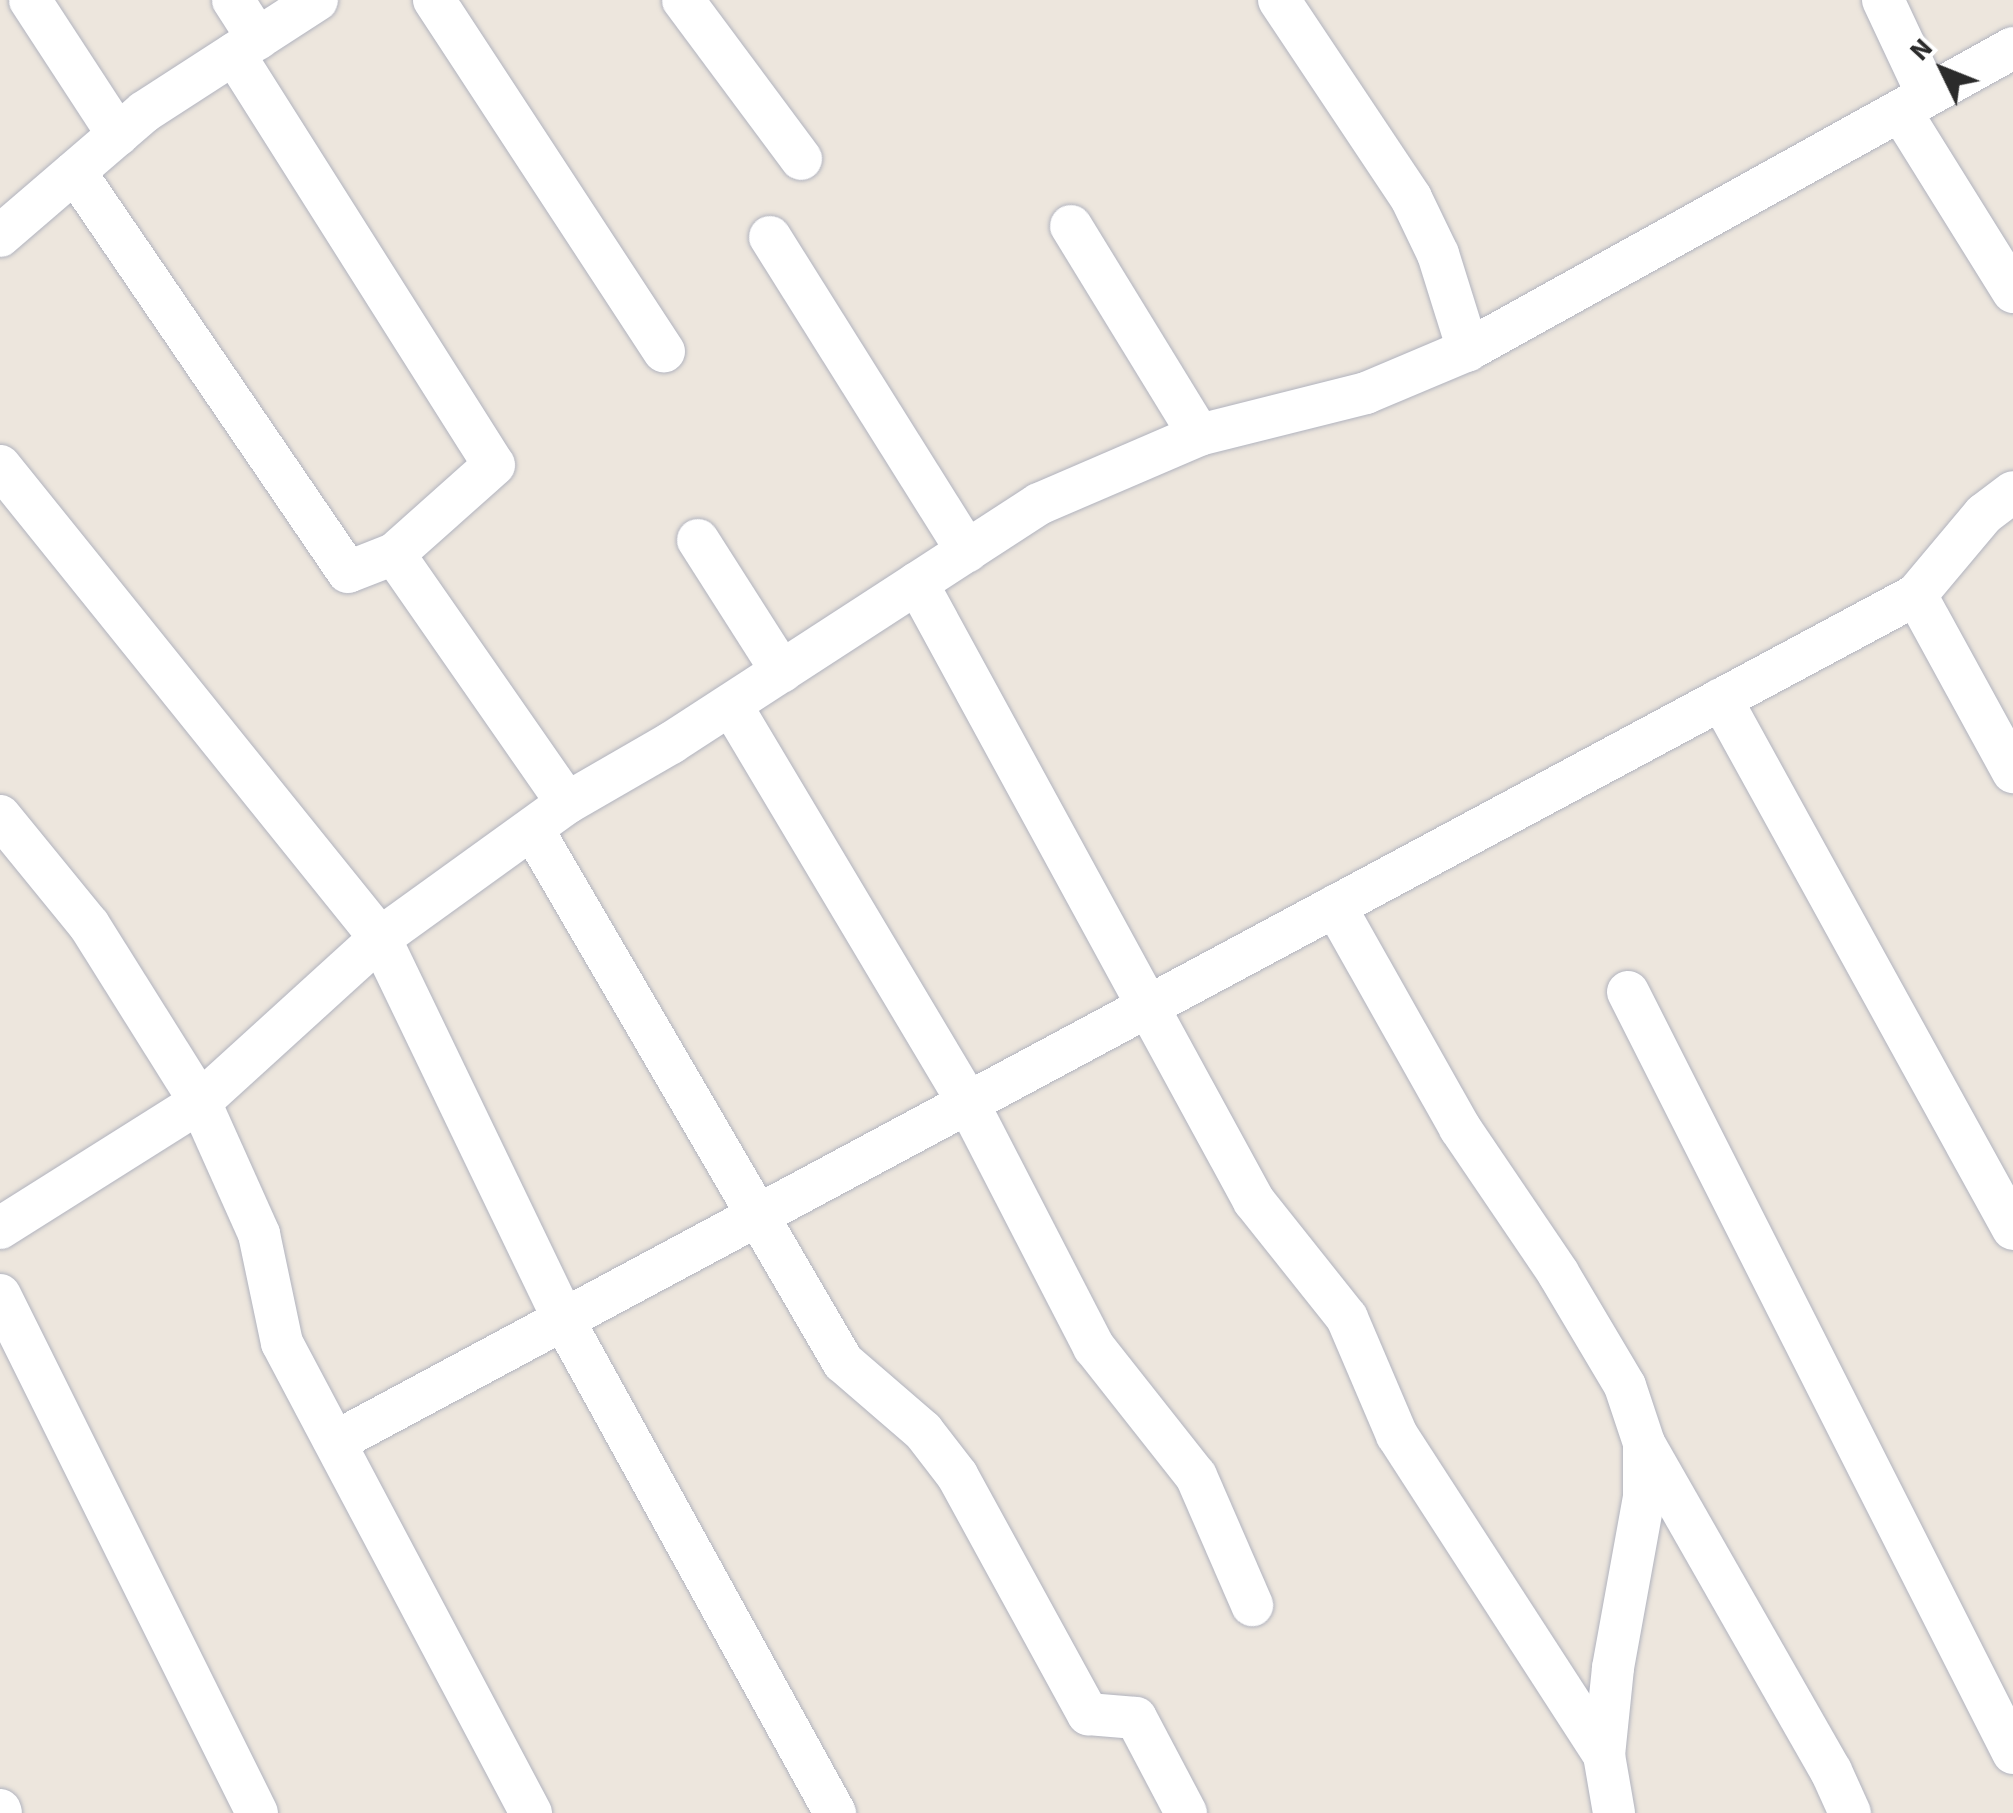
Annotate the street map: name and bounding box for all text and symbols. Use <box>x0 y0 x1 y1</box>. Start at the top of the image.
north arrow <box>1893 20 1993 120</box>
text: N <box>1900 29 1942 70</box>

